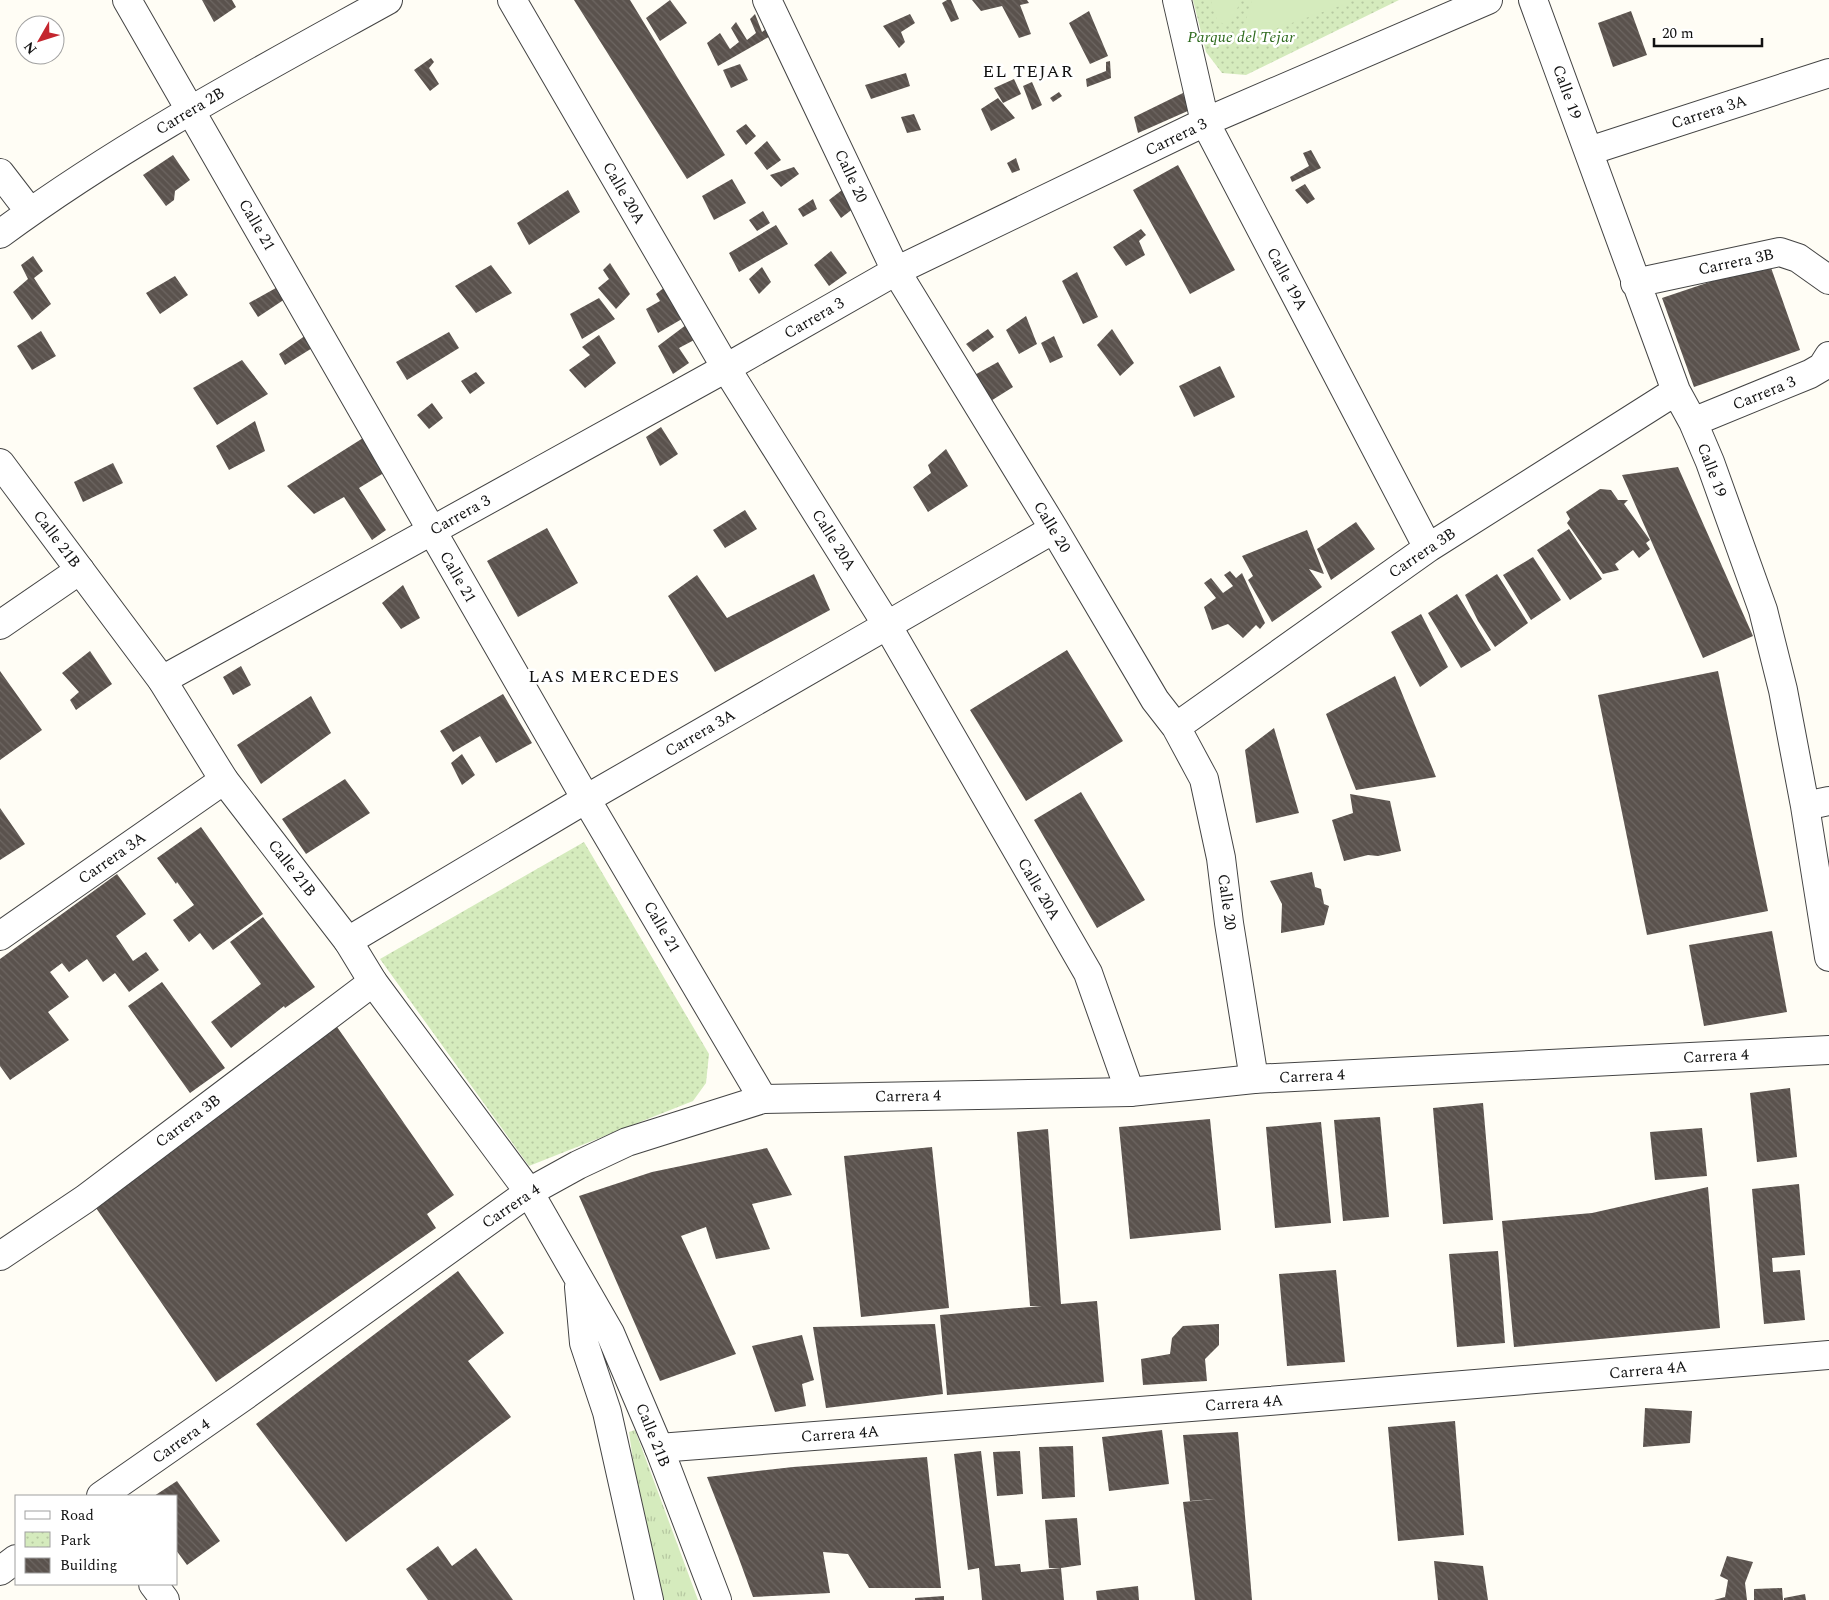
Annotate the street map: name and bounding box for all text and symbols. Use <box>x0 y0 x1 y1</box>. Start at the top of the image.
north arrow <box>15 15 65 65</box>
scale bar <box>1654 15 1762 47</box>
text: 20 m <box>1662 22 1694 45</box>
park label: Parque del Tejar <box>1187 25 1295 49</box>
text: N <box>19 37 42 59</box>
district label: EL TEJAR <box>982 58 1074 85</box>
street label: Calle 19 <box>1546 61 1588 123</box>
street label: Carrera 2B <box>151 81 229 141</box>
street label: Carrera 3A <box>1668 88 1750 136</box>
street label: Carrera 3 <box>1141 112 1211 162</box>
street label: Calle 20 <box>828 145 874 207</box>
street label: Calle 20A <box>596 157 652 229</box>
street label: Calle 21 <box>232 195 282 255</box>
street label: Carrera 3B <box>1696 242 1776 282</box>
street label: Calle 19A <box>1260 243 1314 315</box>
street label: Carrera 3 <box>779 291 849 345</box>
street label: Carrera 3 <box>1729 369 1799 417</box>
street label: Calle 19 <box>1691 439 1733 501</box>
street label: Carrera 3 <box>425 488 495 542</box>
street label: Calle 20 <box>1027 497 1077 557</box>
street label: Calle 21B <box>27 505 87 573</box>
street label: Calle 20A <box>806 505 862 575</box>
street label: Carrera 3B <box>1383 522 1461 584</box>
street label: Calle 21 <box>433 547 483 607</box>
district label: LAS MERCEDES <box>528 663 680 690</box>
street label: Carrera 3A <box>660 703 740 763</box>
street label: Carrera 3A <box>73 826 151 890</box>
street label: Calle 21B <box>262 834 322 902</box>
street label: Calle 20A <box>1011 853 1067 925</box>
street label: Calle 20 <box>1211 872 1243 932</box>
street label: Calle 21 <box>637 897 687 957</box>
street label: Carrera 4 <box>1682 1042 1750 1070</box>
street label: Carrera 4 <box>1278 1062 1346 1090</box>
street label: Carrera 4 <box>875 1083 941 1109</box>
street label: Carrera 3B <box>150 1088 226 1154</box>
street label: Carrera 4 <box>477 1178 545 1234</box>
street label: Carrera 4A <box>1608 1355 1688 1385</box>
street label: Carrera 4A <box>1204 1388 1284 1418</box>
street label: Calle 21B <box>629 1399 677 1471</box>
street label: Carrera 4 <box>147 1412 215 1470</box>
street label: Carrera 4A <box>800 1419 880 1449</box>
legend <box>15 1495 178 1585</box>
text: Road <box>60 1504 94 1527</box>
text: Park <box>60 1529 91 1552</box>
text: Building <box>60 1554 117 1577</box>

